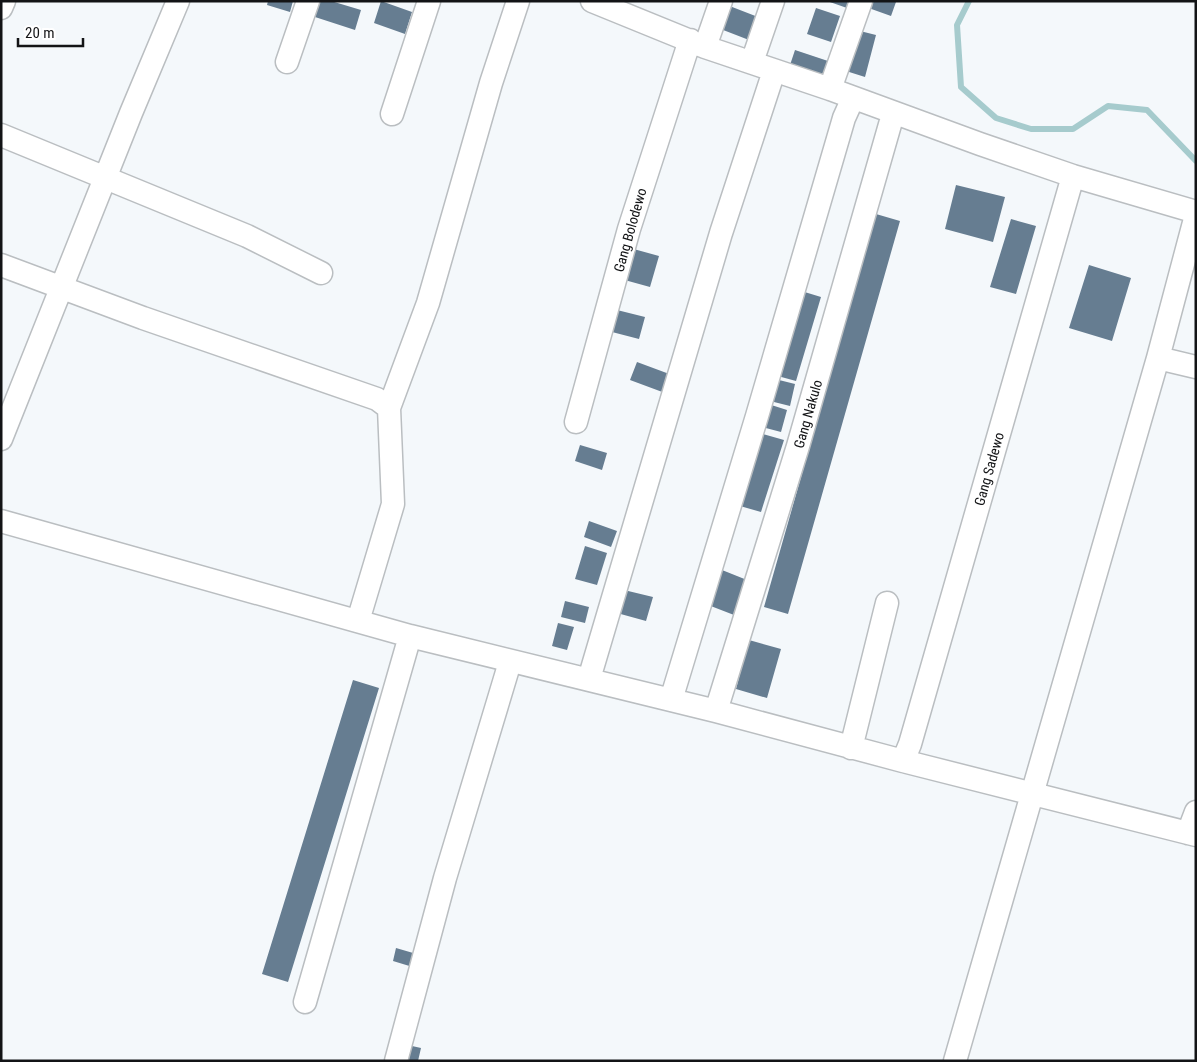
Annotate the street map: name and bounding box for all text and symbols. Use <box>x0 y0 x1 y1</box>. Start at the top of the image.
scale bar <box>18 15 82 47</box>
text: 20 m <box>25 24 55 42</box>
street label: Gang Bolodewo <box>610 186 650 274</box>
street label: Gang Nakulo <box>791 378 825 450</box>
street label: Gang Sadewo <box>971 431 1007 507</box>

